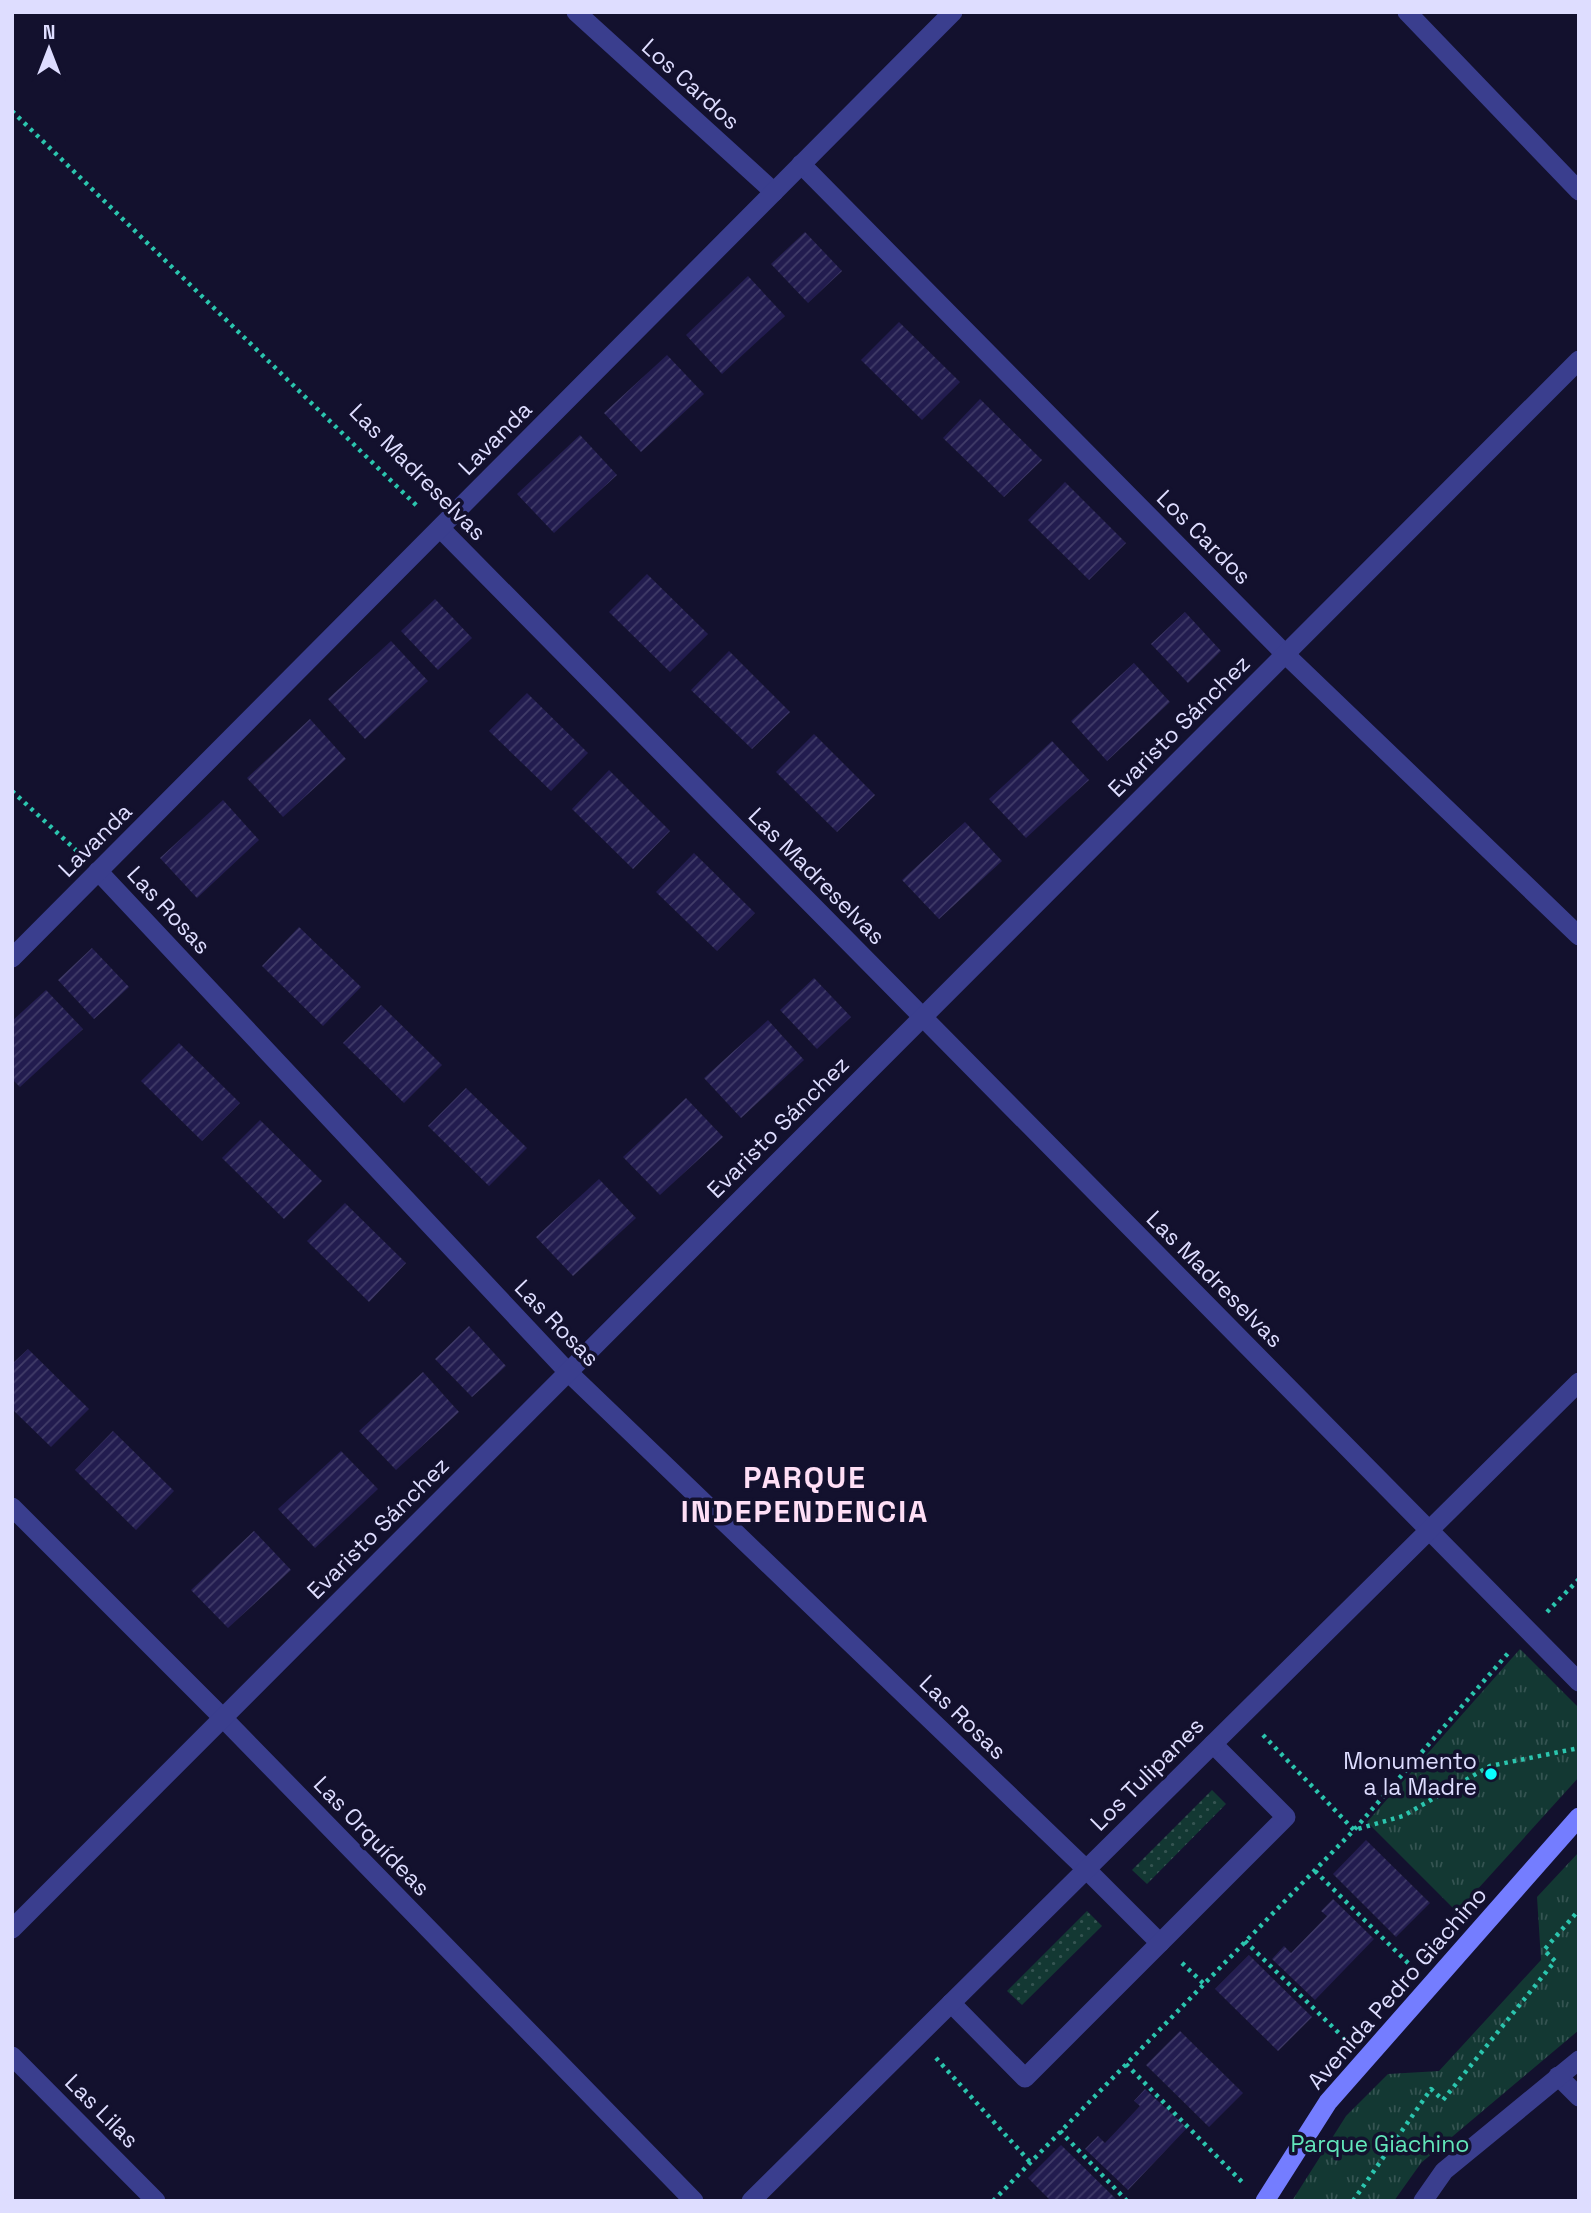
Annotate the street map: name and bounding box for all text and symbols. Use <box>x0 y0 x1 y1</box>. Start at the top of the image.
north arrow <box>14 14 84 84</box>
text: N <box>43 20 55 45</box>
street label: Los Cardos <box>636 32 746 136</box>
street label: Lavanda <box>452 395 538 481</box>
street label: Las Madreselvas <box>343 397 493 547</box>
street label: Los Cardos <box>1150 483 1258 591</box>
street label: Evaristo Sánchez <box>1102 649 1256 803</box>
street label: Lavanda <box>52 797 138 883</box>
street label: Las Madreselvas <box>742 801 892 951</box>
street label: Las Rosas <box>121 860 217 960</box>
street label: Evaristo Sánchez <box>701 1050 855 1204</box>
street label: Las Madreselvas <box>1140 1204 1290 1354</box>
street label: Las Rosas <box>508 1273 606 1373</box>
street label: Evaristo Sánchez <box>301 1451 455 1605</box>
district label: PARQUE INDEPENDENCIA <box>681 1458 929 1531</box>
street label: Las Rosas <box>913 1668 1013 1766</box>
street label: Los Tulipanes <box>1084 1711 1210 1837</box>
place label: Monumento a la Madre <box>1343 1746 1477 1802</box>
marker: Monumento a la Madre <box>1483 1766 1499 1782</box>
street label: Las Orquídeas <box>307 1770 437 1902</box>
street label: Avenida Pedro Giachino <box>1301 1880 1493 2096</box>
street label: Las Lilas <box>59 2068 145 2154</box>
park label: Parque Giachino <box>1291 2129 1470 2159</box>

